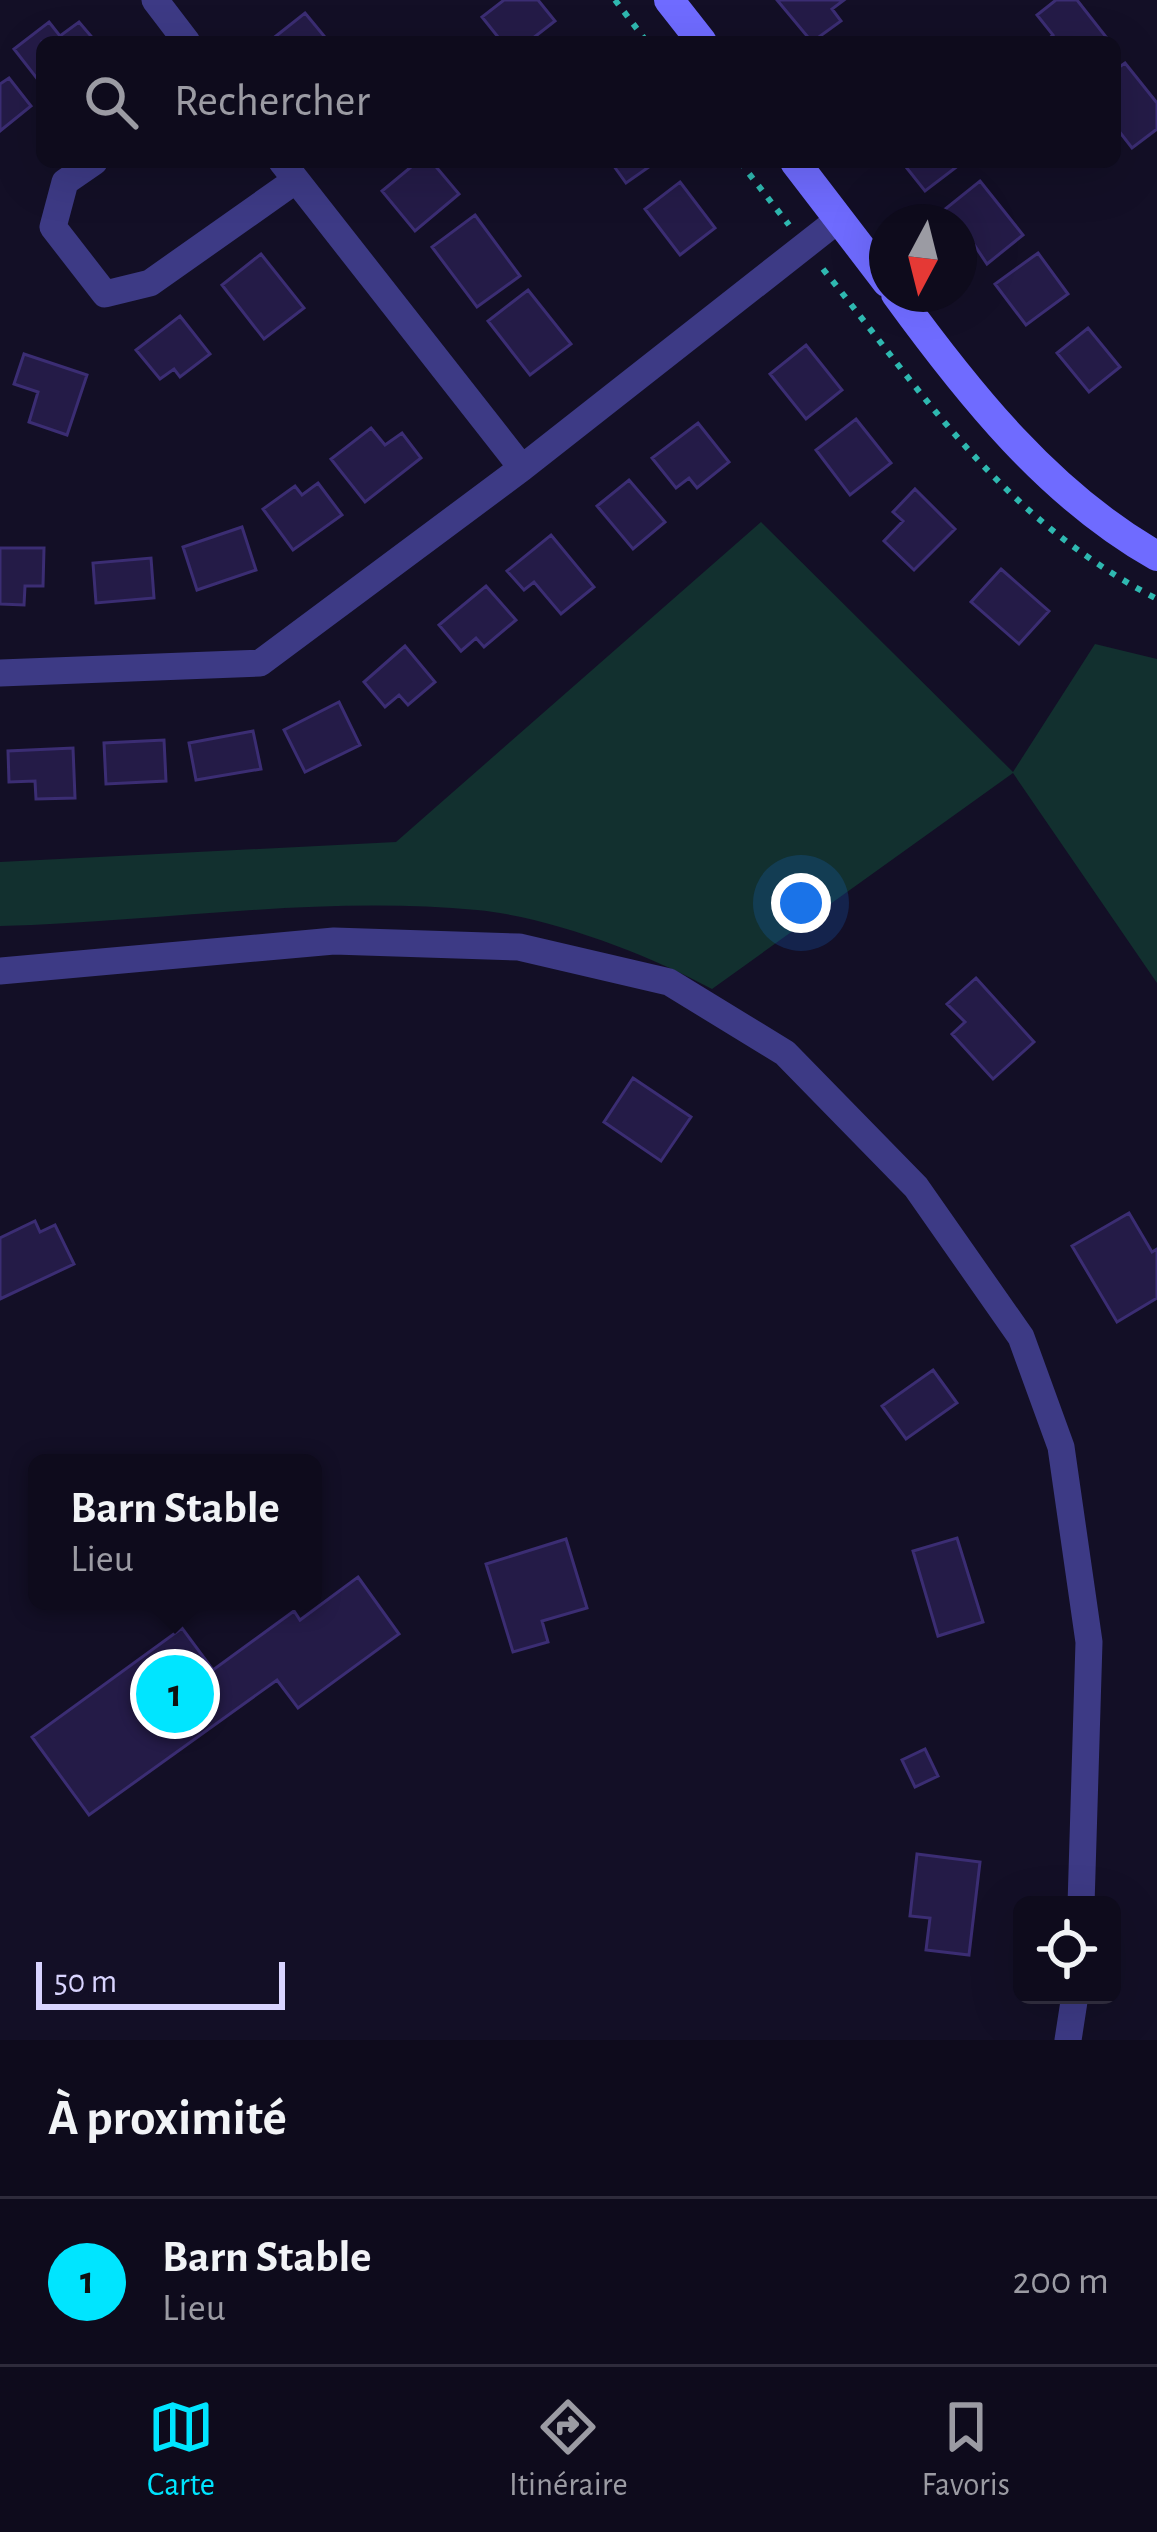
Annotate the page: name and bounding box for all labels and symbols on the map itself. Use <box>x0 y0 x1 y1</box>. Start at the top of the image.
north arrow <box>869 204 977 312</box>
your location <box>771 873 831 933</box>
pin: 1 <box>136 1649 214 1739</box>
scale bar <box>36 1956 285 2009</box>

